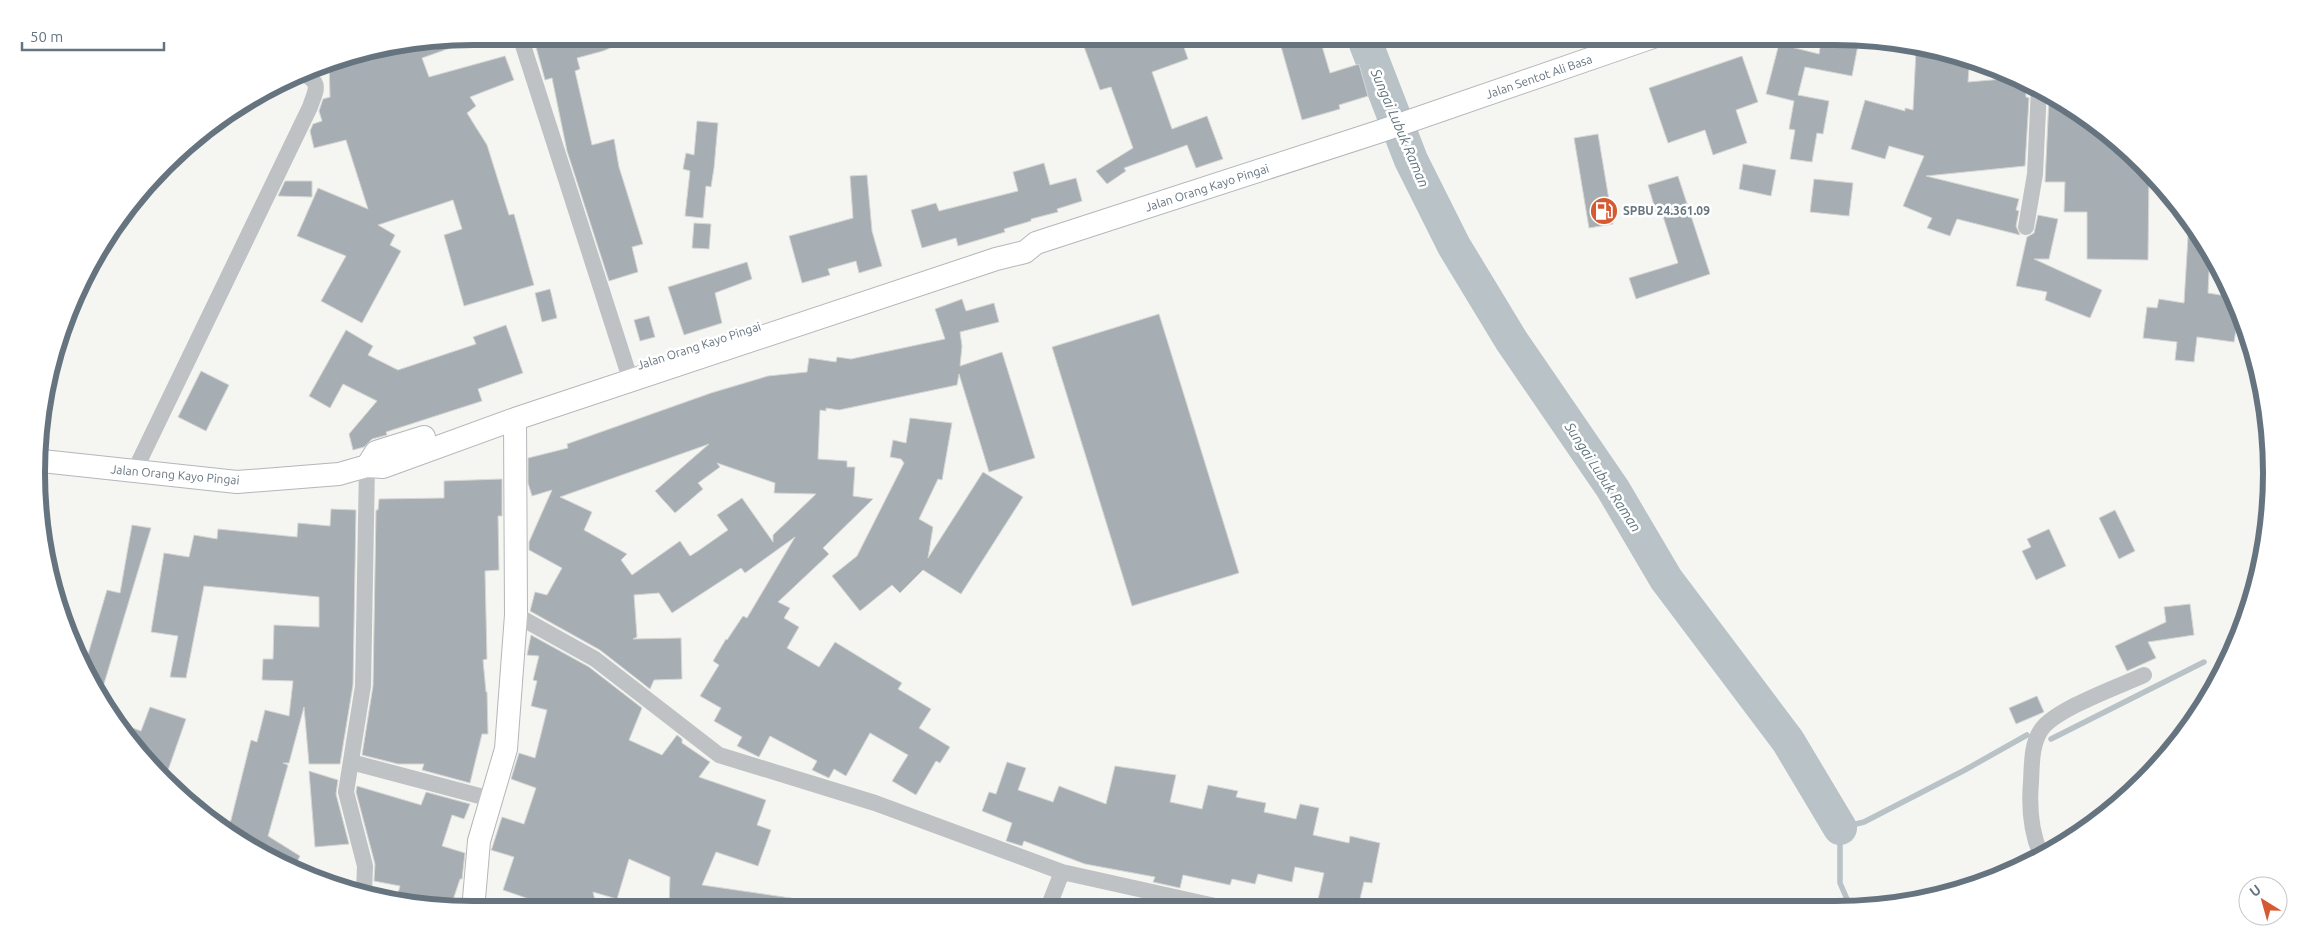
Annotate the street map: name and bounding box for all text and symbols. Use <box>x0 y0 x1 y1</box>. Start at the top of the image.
scale bar <box>22 20 165 52</box>
text: 50 m <box>30 28 63 45</box>
street label: Jalan Sentot Ali Basa <box>1484 52 1594 101</box>
water label: Sungai Lubuk Raman <box>1367 65 1432 190</box>
street label: Jalan Orang Kayo Pingai <box>1143 161 1270 214</box>
fuel station icon: SPBU 24.361.09 <box>1589 196 1619 226</box>
place label: SPBU 24.361.09 <box>1623 204 1710 217</box>
street label: Jalan Orang Kayo Pingai <box>635 319 762 372</box>
water label: Sungai Lubuk Raman <box>1561 419 1644 535</box>
street label: Jalan Orang Kayo Pingai <box>110 462 240 487</box>
north arrow <box>2238 876 2288 926</box>
text: U <box>2246 881 2264 900</box>

